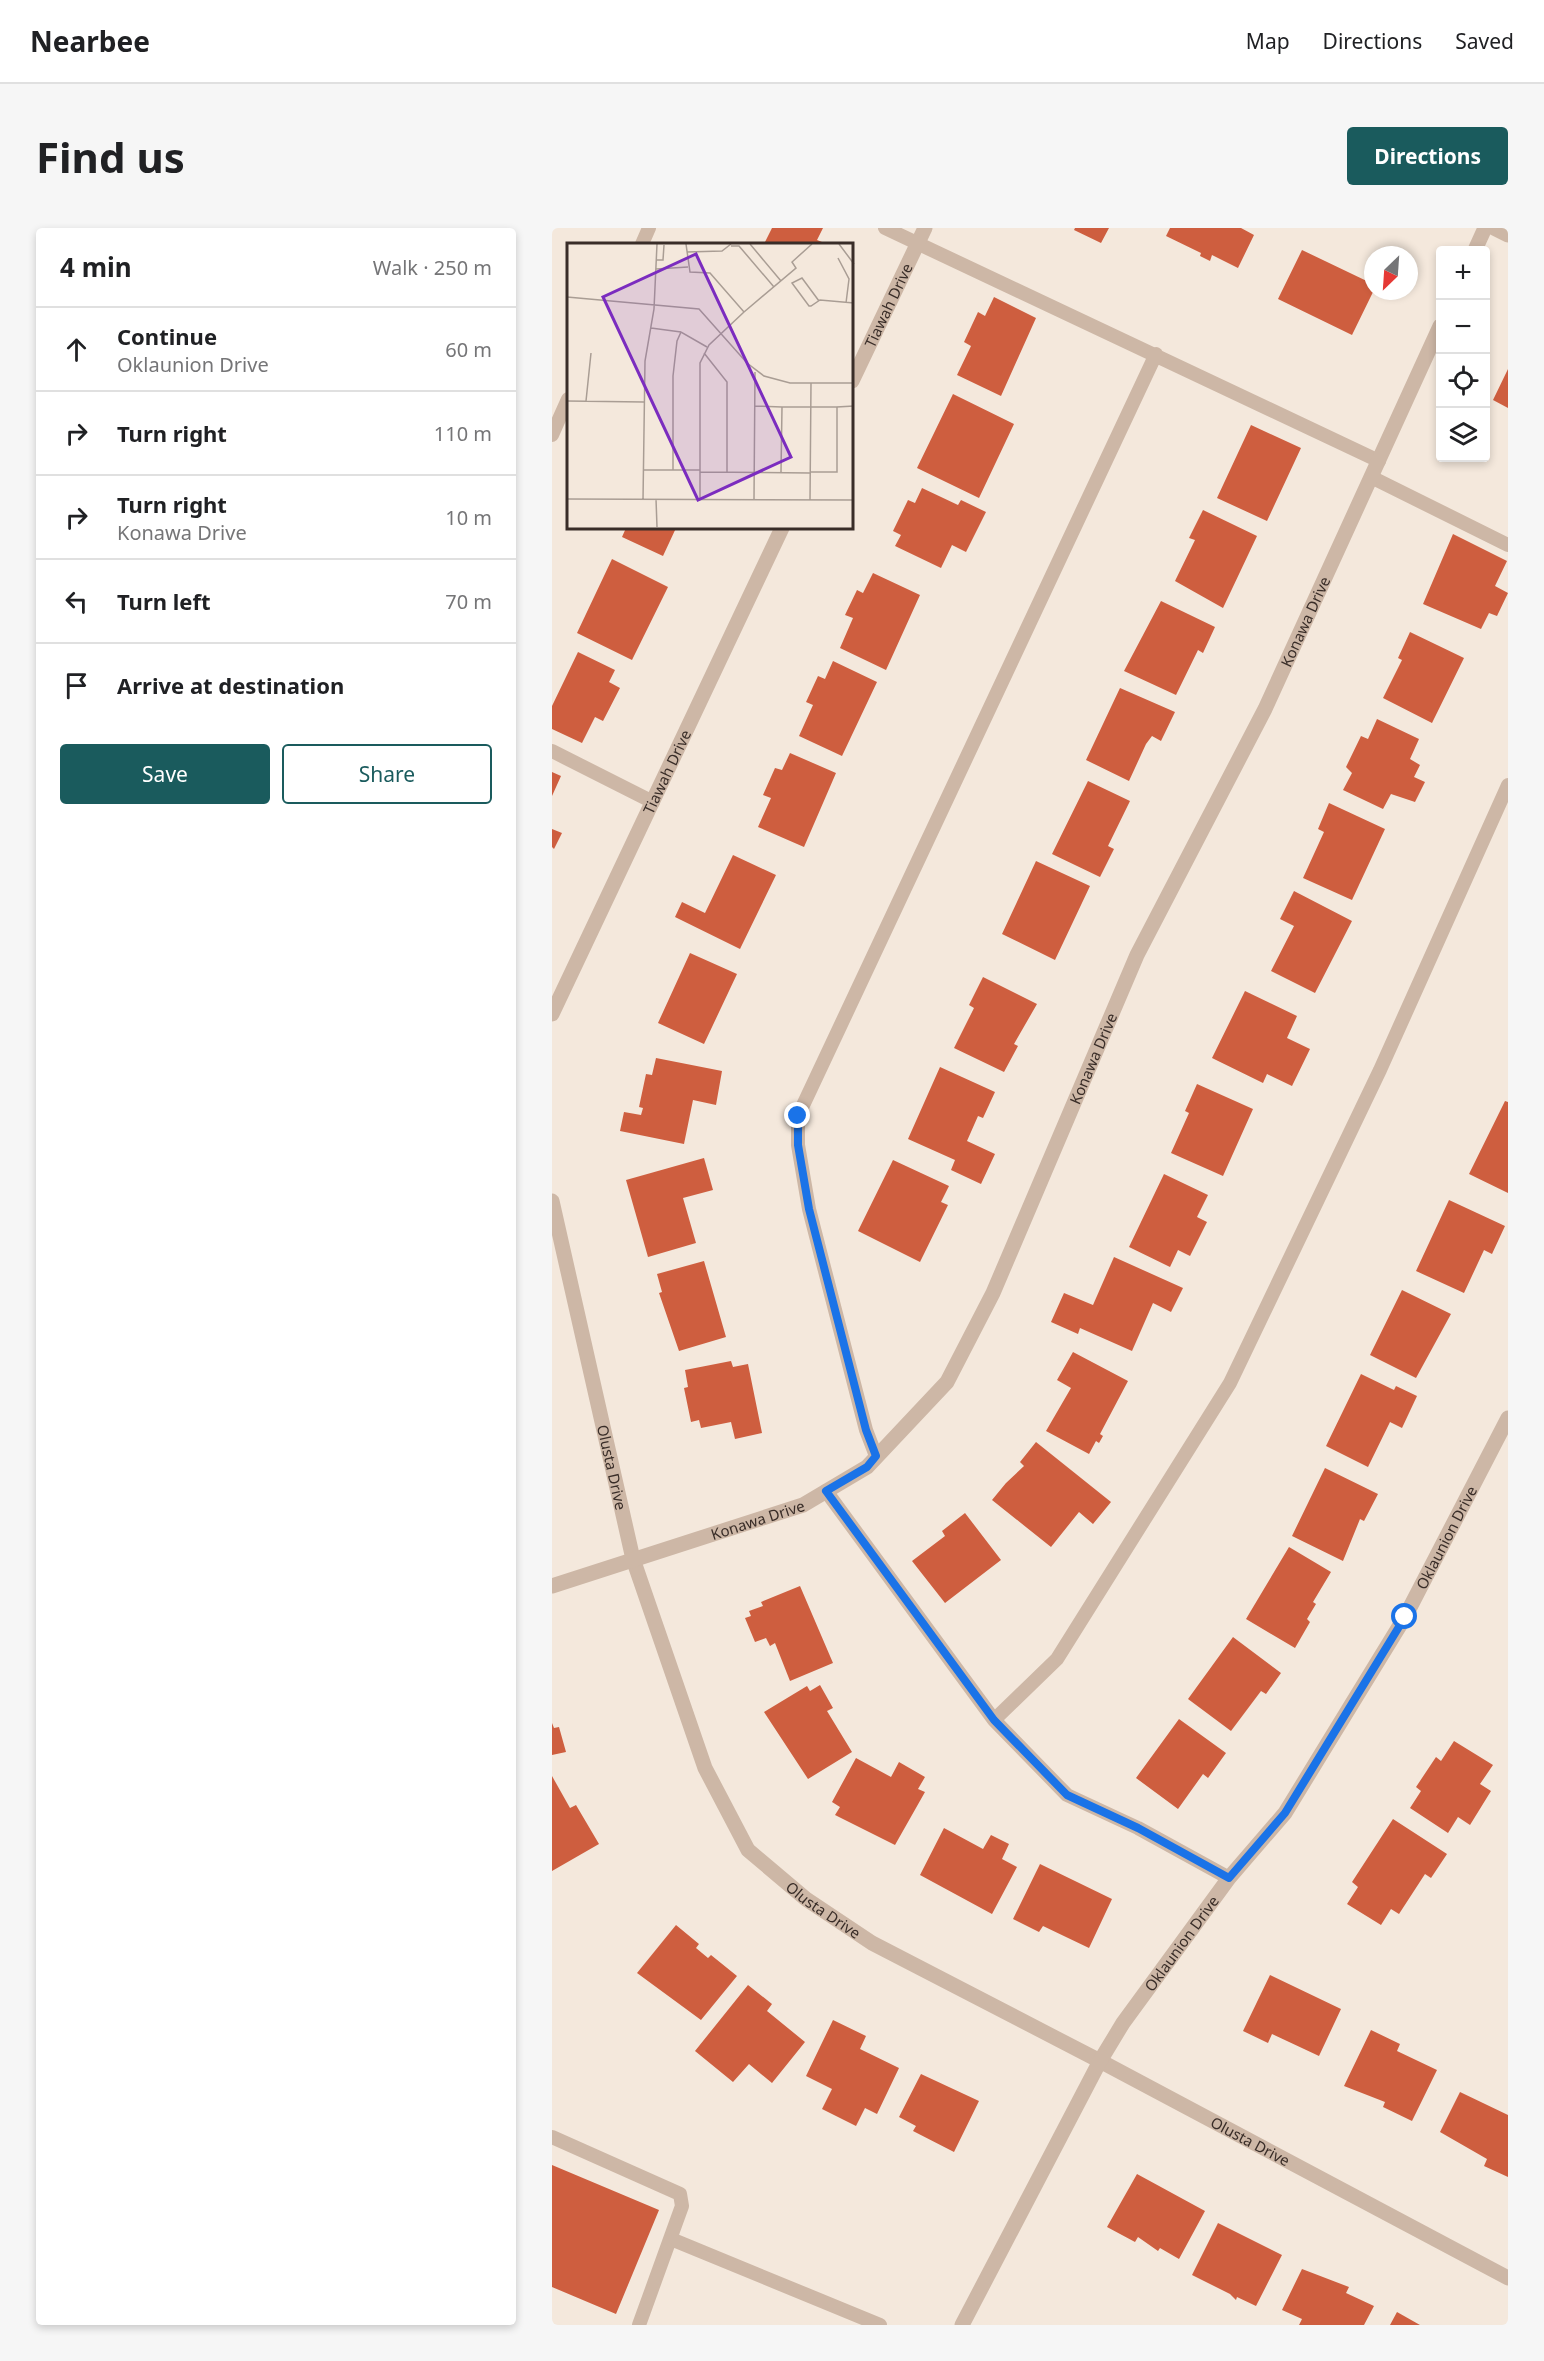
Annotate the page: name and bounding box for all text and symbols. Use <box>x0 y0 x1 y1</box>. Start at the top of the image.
text: Nearbee <box>30 22 150 60</box>
text: Map <box>1246 27 1290 55</box>
text: Directions <box>1323 27 1422 55</box>
text: Saved <box>1455 27 1514 55</box>
button: Directions <box>1347 127 1508 185</box>
text: Find us <box>36 128 185 185</box>
inset map <box>567 243 854 530</box>
north arrow <box>1364 246 1418 300</box>
map controls <box>1436 246 1490 462</box>
button: + <box>1436 246 1490 300</box>
text: 4 min <box>60 249 132 285</box>
text: Walk · 250 m <box>373 254 492 281</box>
street label: Tiawah Drive <box>860 260 917 351</box>
button: − <box>1436 300 1490 354</box>
text: Continue <box>117 321 217 351</box>
icon: ahead <box>60 333 93 366</box>
text: 60 m <box>445 336 492 363</box>
text: Oklaunion Drive <box>117 351 269 378</box>
button: locate <box>1436 354 1490 408</box>
button: layers <box>1436 408 1490 462</box>
icon: right <box>60 417 93 450</box>
text: Turn right <box>117 418 227 448</box>
text: 110 m <box>434 420 492 447</box>
text: Turn right <box>117 489 227 519</box>
icon: right <box>60 501 93 534</box>
text: 10 m <box>445 504 492 531</box>
text: Konawa Drive <box>117 519 247 546</box>
street label: Konawa Drive <box>1276 573 1334 670</box>
icon: left <box>60 585 93 618</box>
text: Turn left <box>117 586 211 616</box>
text: 70 m <box>445 588 492 615</box>
icon: arrive <box>60 669 93 702</box>
text: Arrive at destination <box>117 670 344 700</box>
street label: Tiawah Drive <box>638 726 695 817</box>
button: Save <box>60 744 270 804</box>
button: Share <box>282 744 492 804</box>
street label: Konawa Drive <box>1065 1010 1121 1107</box>
route end <box>784 1102 810 1128</box>
street label: Olusta Drive <box>593 1423 632 1512</box>
street label: Oklaunion Drive <box>1411 1482 1481 1593</box>
street label: Konawa Drive <box>708 1495 807 1544</box>
route start <box>1391 1603 1417 1629</box>
street label: Olusta Drive <box>782 1876 865 1943</box>
street label: Oklaunion Drive <box>1140 1891 1223 1995</box>
street label: Olusta Drive <box>1207 2112 1293 2170</box>

